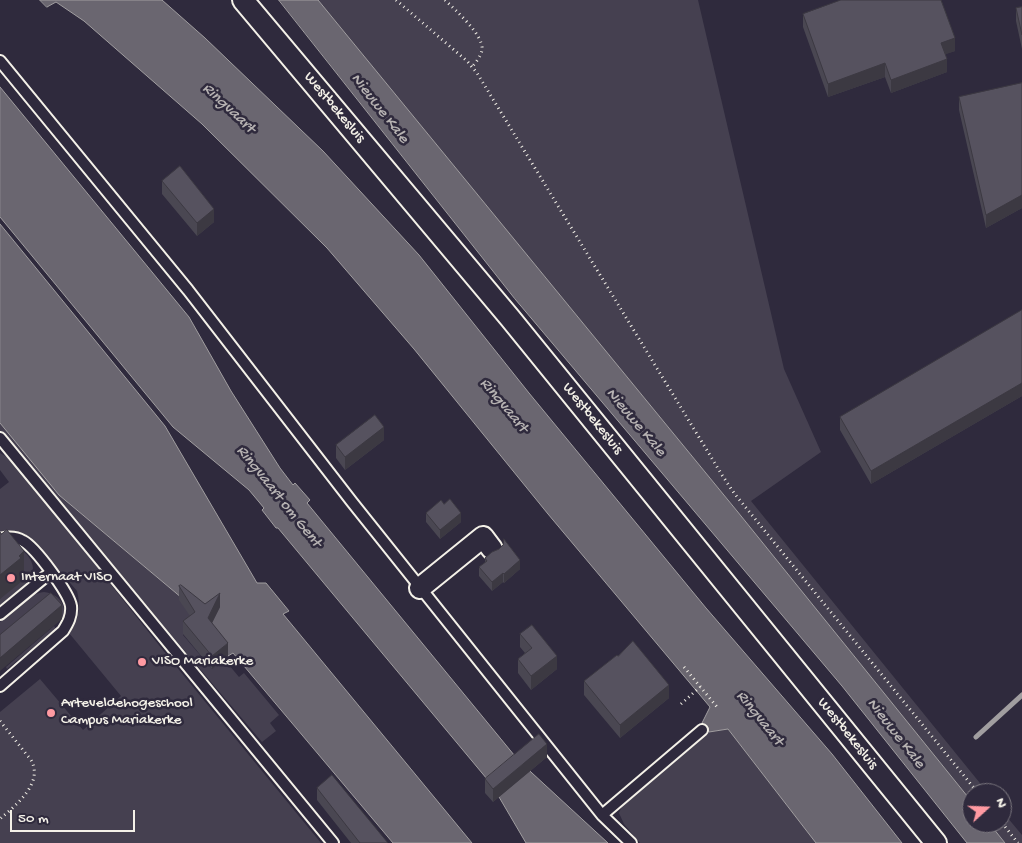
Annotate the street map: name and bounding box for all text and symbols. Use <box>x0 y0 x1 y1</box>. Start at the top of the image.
street label: Westbekesluis <box>299 69 369 147</box>
water label: Nieuwe Kale <box>346 70 412 148</box>
water label: Ringvaart <box>197 80 259 138</box>
water label: Ringvaart <box>475 375 531 437</box>
street label: Westbekesluis <box>558 380 626 458</box>
water label: Nieuwe Kale <box>601 385 669 461</box>
water label: Ringvaart om Gent <box>231 442 325 552</box>
place label: Internaat VISO <box>21 569 112 587</box>
marker: Internaat VISO <box>5 572 17 584</box>
place label: VISO Mariakerke <box>152 653 253 671</box>
marker: VISO Mariakerke <box>136 656 148 668</box>
water label: Ringvaart <box>731 687 787 751</box>
place label: Arteveldehogeschool Campus Mariakerke <box>61 695 193 730</box>
street label: Westbekesluis <box>813 695 881 773</box>
water label: Nieuwe Kale <box>862 695 928 773</box>
marker: Arteveldehogeschool Campus Mariakerke <box>45 707 57 719</box>
north arrow <box>962 783 1012 833</box>
text: N <box>991 796 1010 810</box>
scale bar <box>12 800 138 832</box>
text: 50 m <box>18 810 49 828</box>

